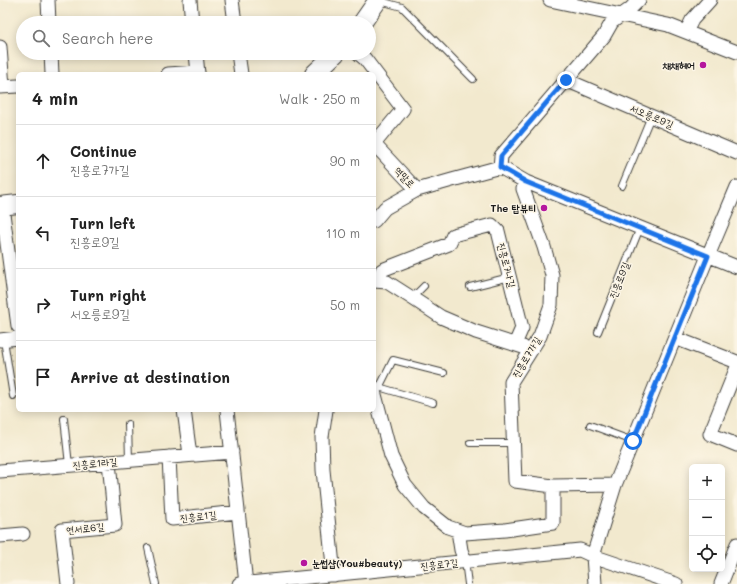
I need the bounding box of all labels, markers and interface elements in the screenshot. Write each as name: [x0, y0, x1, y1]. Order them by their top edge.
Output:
search box: [16, 16, 376, 60]
icon: search: [30, 27, 52, 49]
text: Search here: [62, 28, 153, 48]
place label: 채채헤어: [662, 58, 695, 72]
marker: 채채헤어: [698, 60, 708, 70]
route end: [557, 71, 575, 89]
text: 4 min: [32, 87, 78, 109]
text: Walk · 250 m: [279, 90, 360, 107]
street label: 서오릉로9길: [628, 101, 676, 131]
text: Continue: [70, 141, 137, 161]
icon: ahead: [32, 150, 54, 172]
text: 90 m: [330, 152, 360, 169]
text: 진흥로7가길: [70, 161, 130, 178]
street label: 역말로: [392, 163, 418, 191]
place label: The 탑뷰티: [491, 201, 536, 215]
marker: The 탑뷰티: [539, 203, 549, 213]
text: Turn left: [70, 213, 135, 233]
icon: left: [32, 222, 54, 244]
text: 110 m: [326, 224, 360, 241]
text: 진흥로9길: [70, 233, 120, 250]
street label: 진흥로7나길: [495, 241, 519, 289]
street label: 진흥로9길: [605, 260, 633, 300]
text: Turn right: [70, 285, 147, 305]
icon: right: [32, 294, 54, 316]
text: 50 m: [330, 296, 360, 313]
text: 서오릉로9길: [70, 305, 130, 322]
street label: 진흥로7가길: [508, 334, 544, 380]
icon: arrive: [32, 366, 54, 388]
text: Arrive at destination: [70, 367, 230, 387]
route start: [624, 432, 642, 450]
street label: 진흥로1라길: [72, 454, 118, 472]
map controls: [689, 464, 725, 572]
button: +: [689, 464, 725, 500]
button: −: [689, 500, 725, 536]
street label: 진흥로1길: [179, 507, 217, 525]
street label: 연서로6길: [65, 519, 105, 537]
button: locate: [689, 536, 725, 572]
street label: 진흥로7길: [419, 555, 459, 573]
place label: 눈썹샵(You#beauty): [312, 556, 403, 570]
marker: 눈썹샵(You#beauty): [299, 558, 309, 568]

